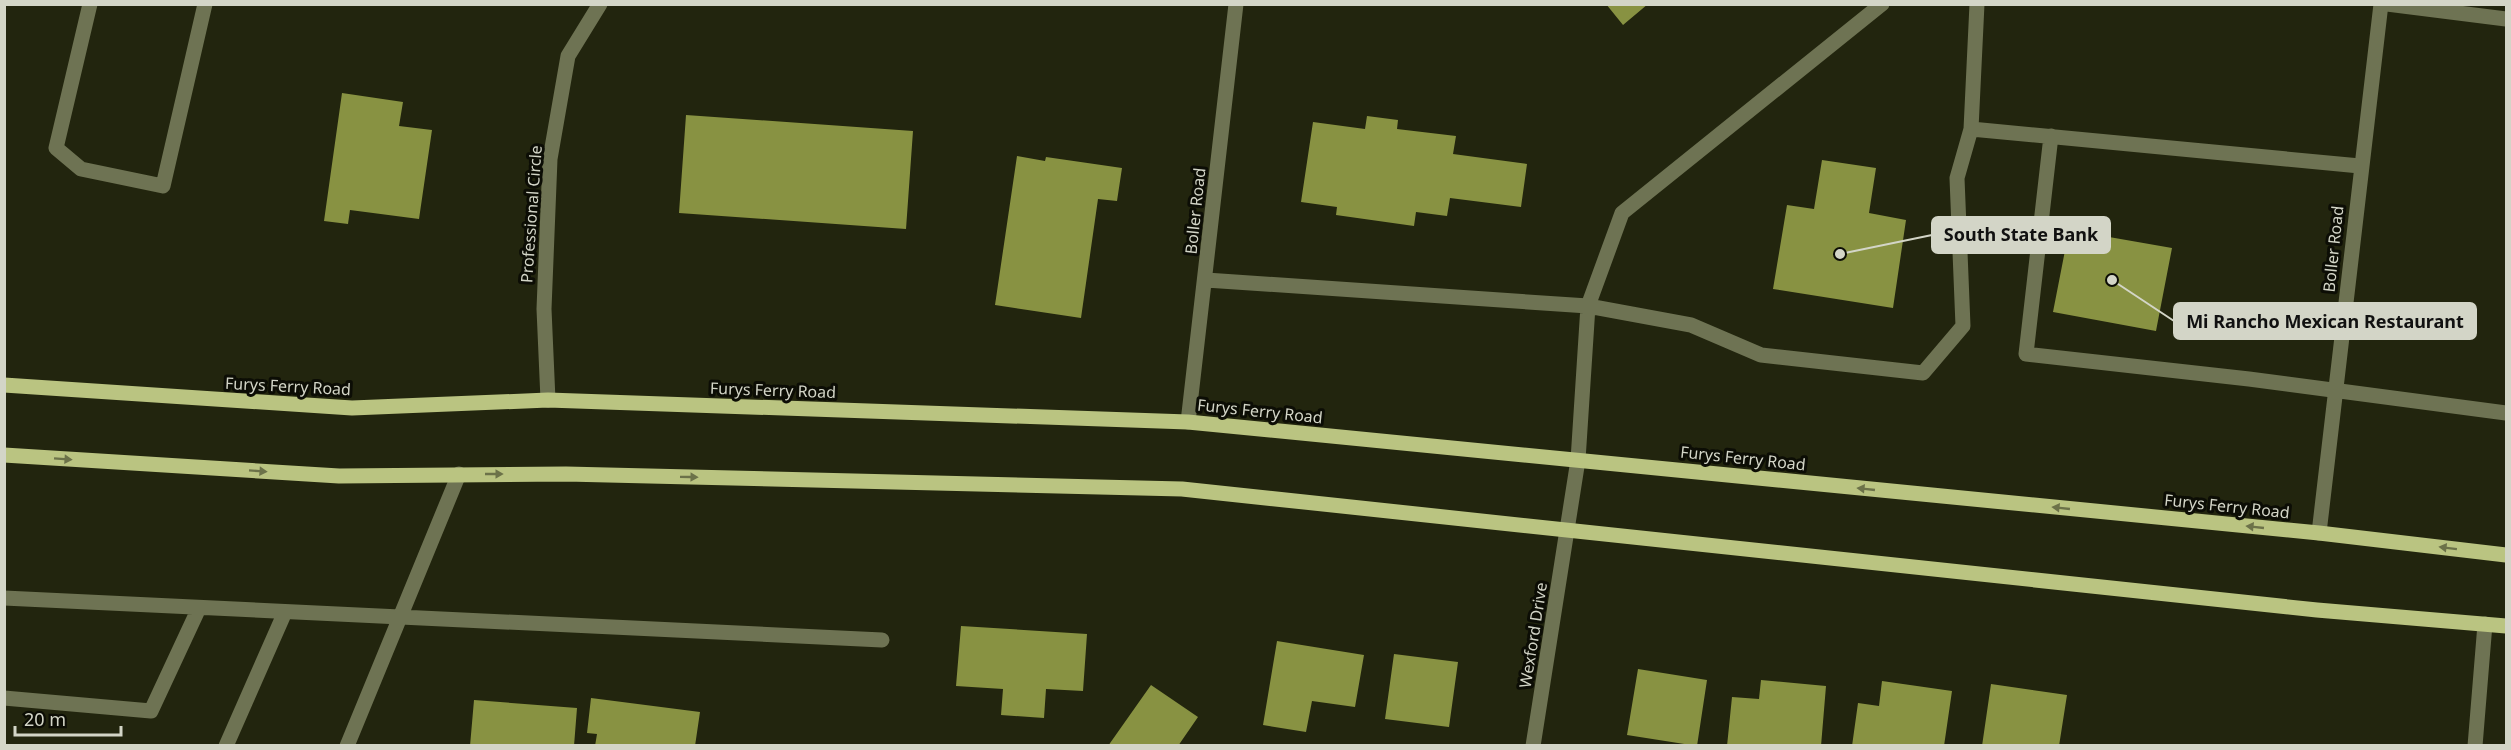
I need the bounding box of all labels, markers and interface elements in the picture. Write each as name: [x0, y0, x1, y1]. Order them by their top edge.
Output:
street label: Professional Circle: [515, 144, 547, 284]
street label: Boller Road: [1180, 167, 1210, 255]
street label: Boller Road: [2318, 205, 2348, 293]
callout: South State Bank: [1932, 217, 2110, 253]
text: South State Bank: [1944, 222, 2099, 246]
callout: Mi Rancho Mexican Restaurant: [2174, 303, 2476, 339]
text: Mi Rancho Mexican Restaurant: [2186, 309, 2464, 333]
street label: Furys Ferry Road: [224, 372, 352, 400]
street label: Furys Ferry Road: [710, 377, 836, 403]
street label: Furys Ferry Road: [1196, 393, 1324, 429]
street label: Furys Ferry Road: [1679, 440, 1807, 476]
one-way arrow: [53, 454, 72, 463]
one-way arrow: [248, 466, 267, 476]
one-way arrow: [485, 469, 504, 479]
one-way arrow: [680, 473, 699, 482]
one-way arrow: [1857, 484, 1876, 494]
street label: Furys Ferry Road: [2163, 488, 2291, 524]
one-way arrow: [2051, 503, 2070, 513]
one-way arrow: [2245, 522, 2264, 532]
one-way arrow: [2439, 544, 2458, 553]
street label: Wexford Drive: [1514, 581, 1552, 689]
scale bar: [15, 699, 122, 737]
text: 20 m: [24, 707, 66, 731]

